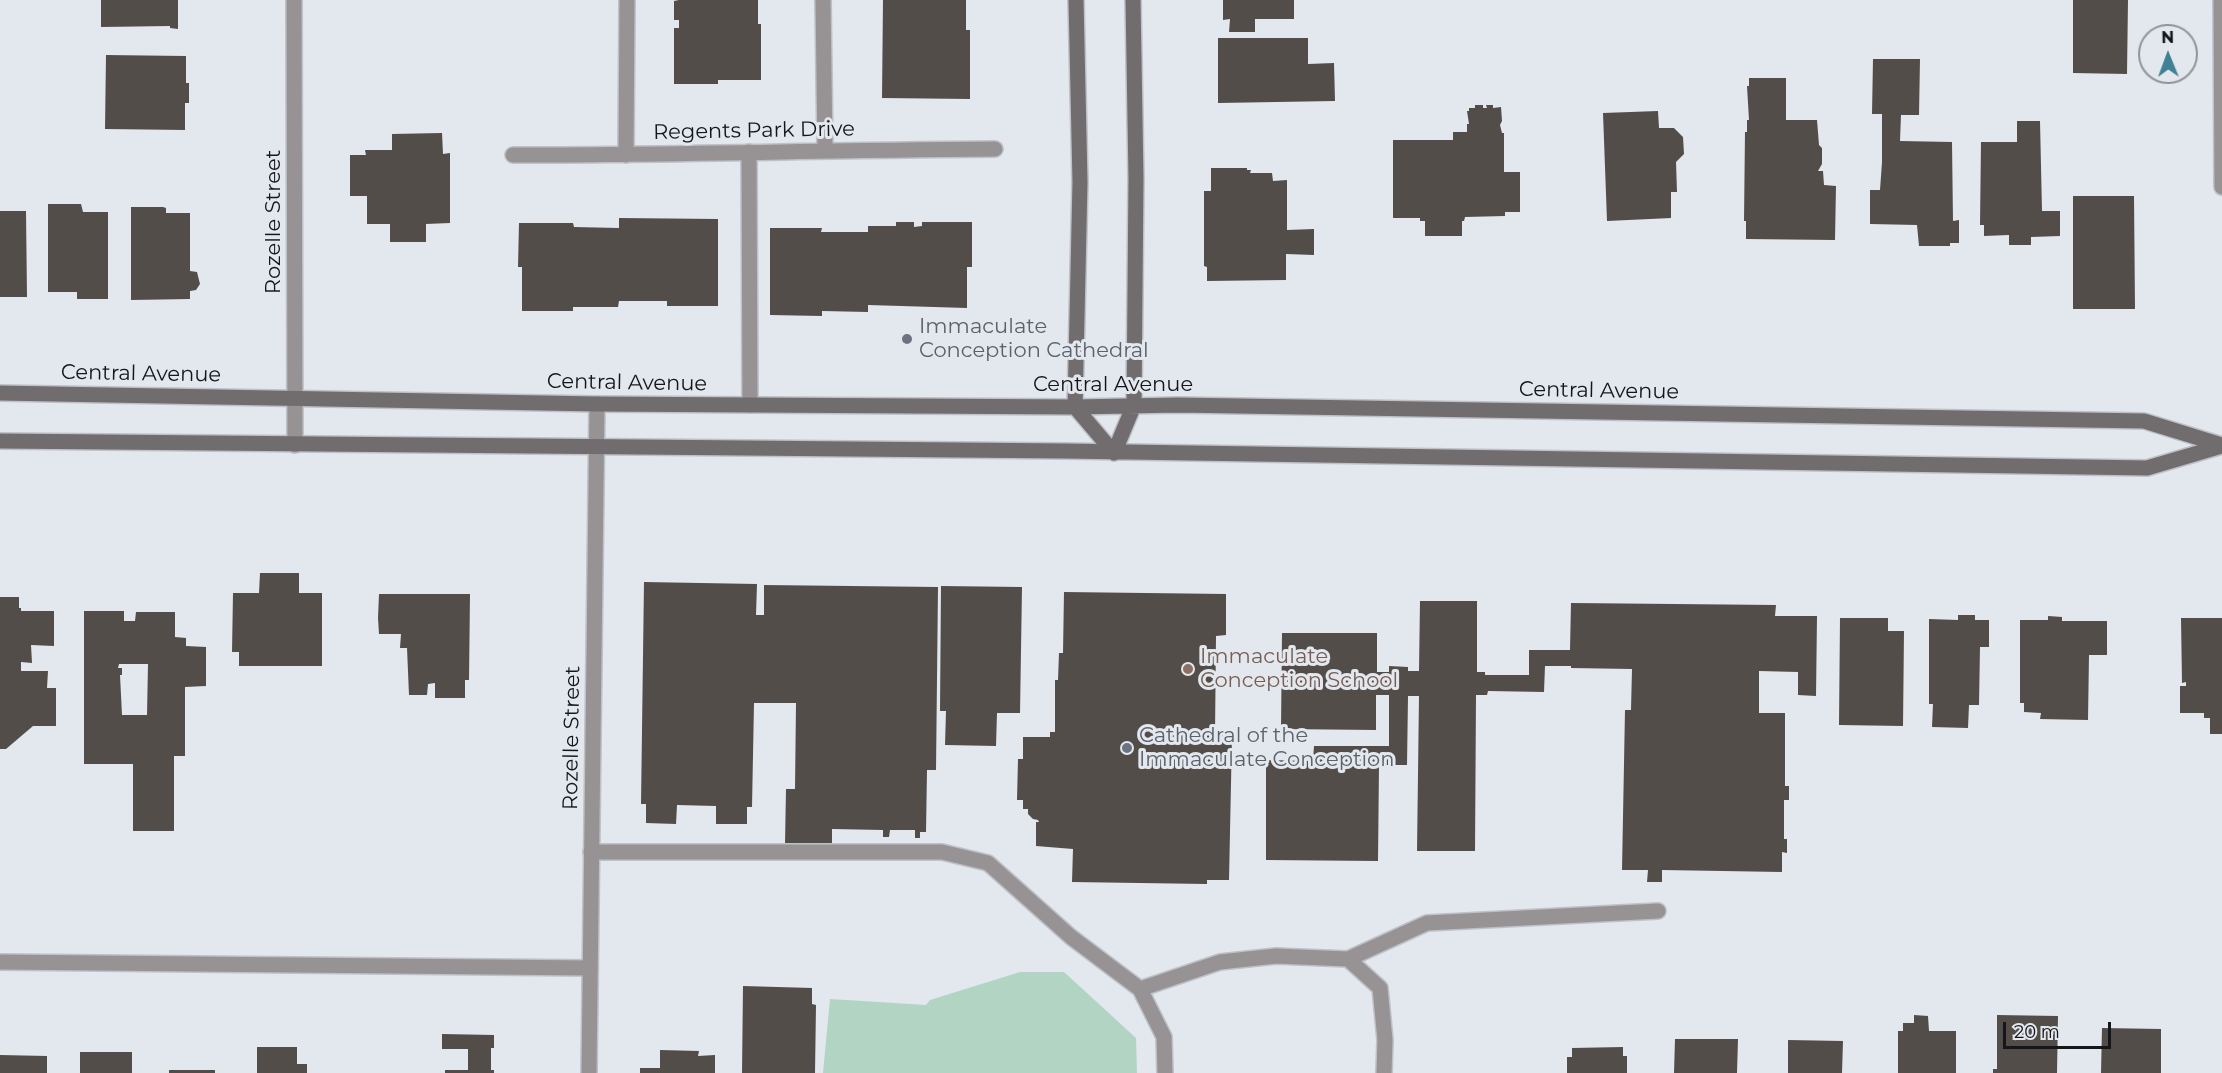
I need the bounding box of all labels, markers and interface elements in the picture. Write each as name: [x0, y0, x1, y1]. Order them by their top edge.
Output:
north arrow: [2138, 24, 2198, 84]
text: N: [2161, 28, 2174, 47]
street label: Regents Park Drive: [653, 117, 855, 145]
street label: Rozelle Street: [261, 150, 287, 294]
place label: Immaculate Conception Cathedral: [919, 314, 1149, 364]
marker: Immaculate Conception Cathedral: [900, 332, 914, 346]
street label: Central Avenue: [61, 360, 221, 388]
street label: Central Avenue: [547, 369, 707, 397]
street label: Central Avenue: [1033, 372, 1193, 398]
street label: Central Avenue: [1519, 377, 1679, 405]
place label: Immaculate Conception School: [1200, 644, 1398, 694]
marker: Immaculate Conception School: [1181, 662, 1195, 676]
street label: Rozelle Street: [558, 666, 586, 810]
place label: Cathedral of the Immaculate Conception: [1139, 723, 1394, 773]
marker: Cathedral of the Immaculate Conception: [1120, 741, 1134, 755]
scale bar: [2006, 1010, 2114, 1048]
text: 20 m: [2014, 1021, 2060, 1043]

